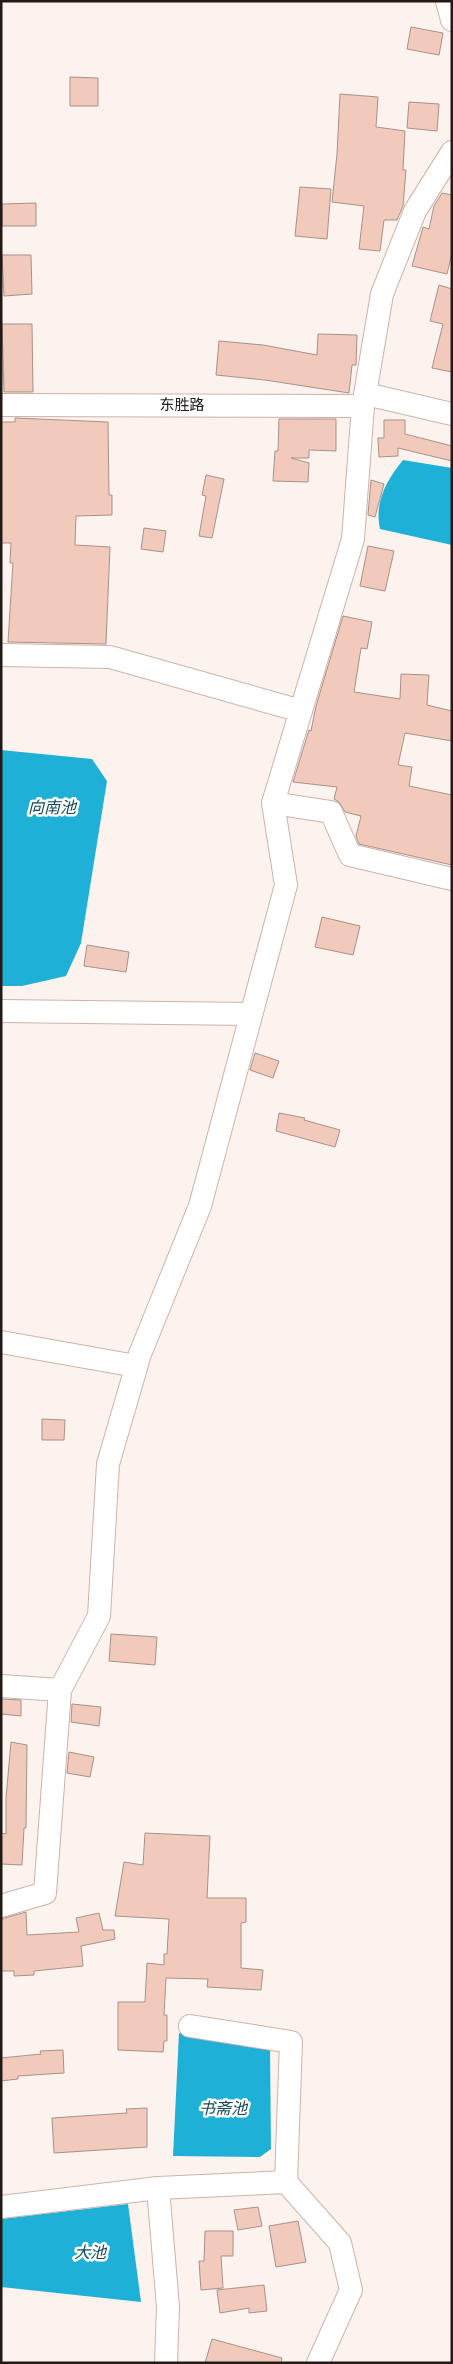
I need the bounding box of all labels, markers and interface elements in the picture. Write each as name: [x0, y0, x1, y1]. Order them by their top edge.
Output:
street label: 东胜路: [159, 394, 205, 415]
water label: 向南池: [28, 796, 78, 819]
water label: 书斋池: [199, 2097, 249, 2120]
water label: 大池: [74, 2241, 108, 2264]

